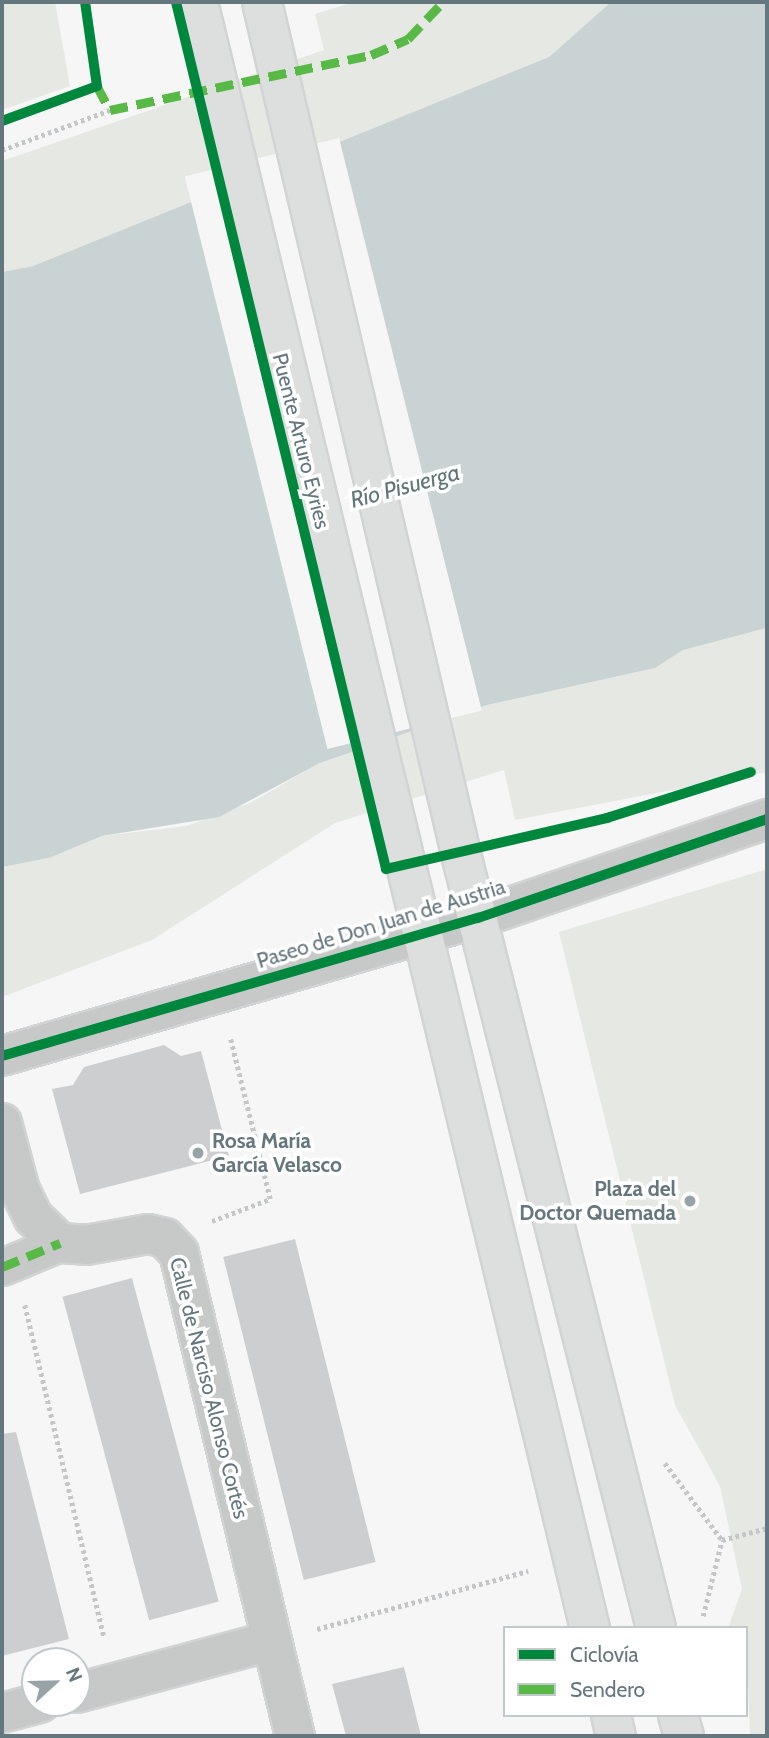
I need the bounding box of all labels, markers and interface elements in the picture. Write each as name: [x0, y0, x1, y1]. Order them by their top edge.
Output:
street label: Puente Arturo Eyries: [267, 350, 335, 532]
water label: Río Pisuerga: [347, 458, 463, 514]
street label: Paseo de Don Juan de Austria: [254, 874, 508, 974]
place label: Rosa María García Velasco: [212, 1128, 342, 1178]
marker: Rosa María García Velasco: [190, 1145, 206, 1161]
place label: Plaza del Doctor Quemada: [519, 1176, 676, 1226]
marker: Plaza del Doctor Quemada: [682, 1193, 698, 1209]
street label: Calle de Narciso Alonso Cortés: [164, 1255, 254, 1521]
legend: [503, 1626, 748, 1717]
text: Ciclovía: [570, 1642, 639, 1667]
north arrow: [21, 1647, 91, 1717]
text: N: [61, 1664, 87, 1685]
text: Sendero: [570, 1677, 645, 1702]

